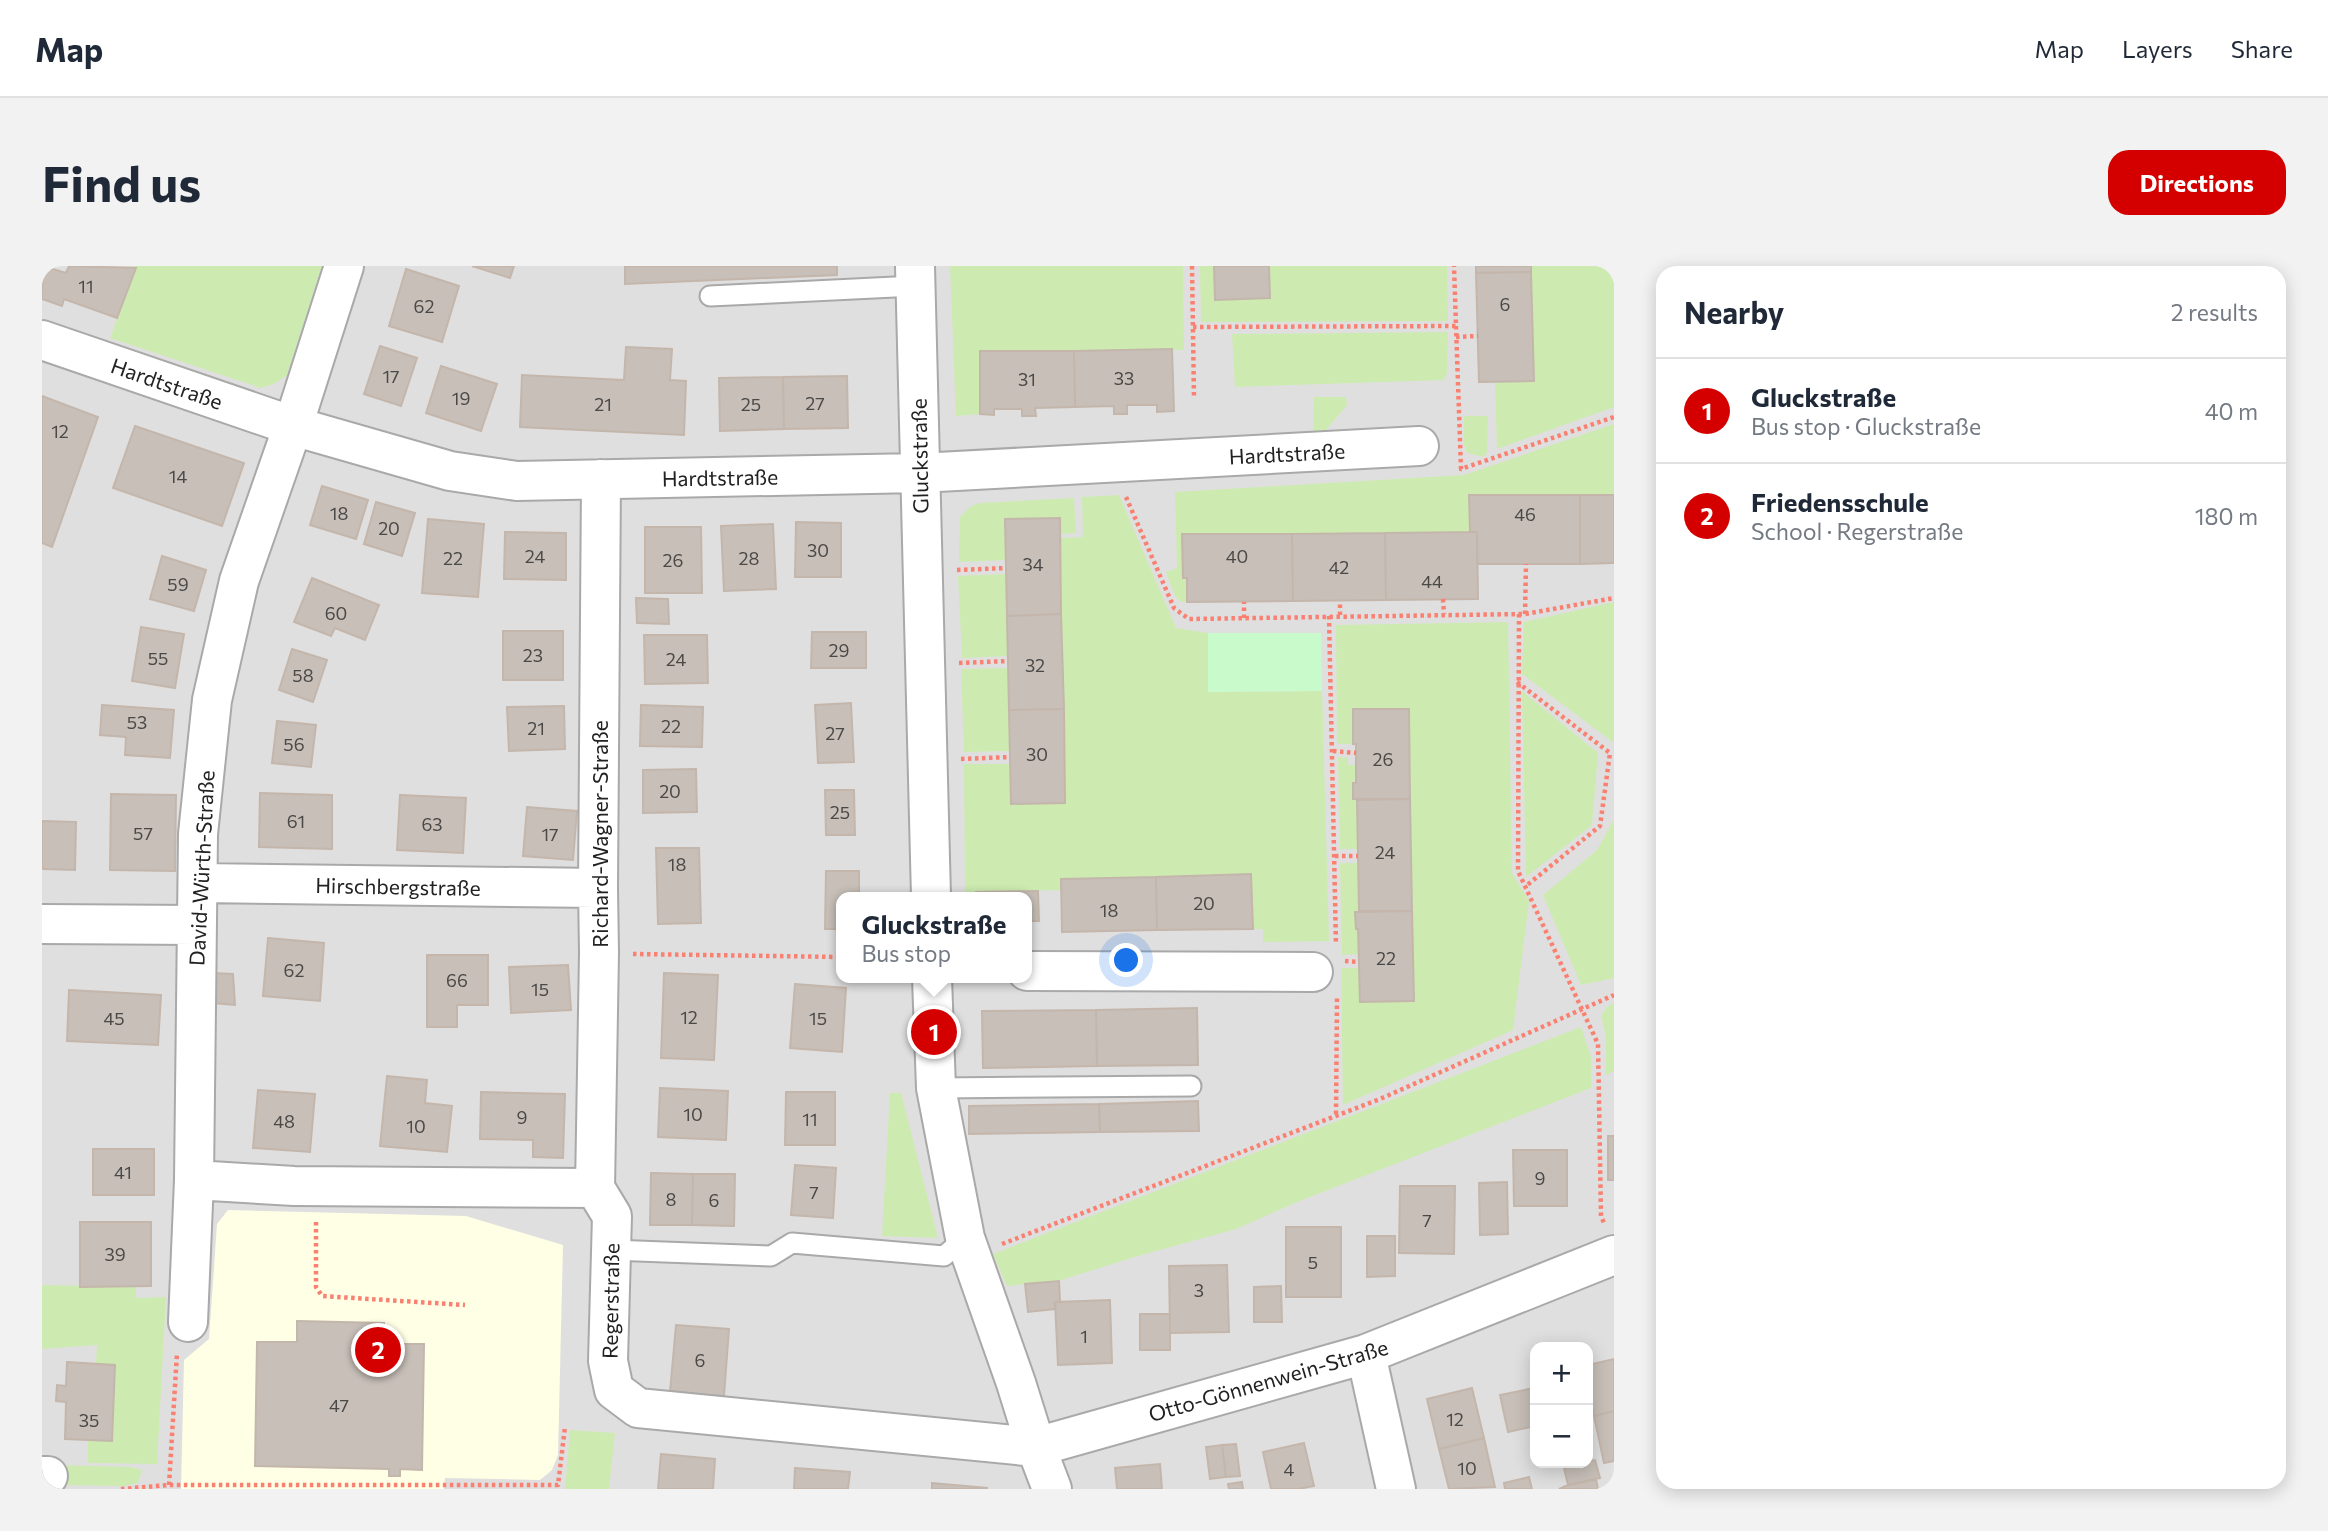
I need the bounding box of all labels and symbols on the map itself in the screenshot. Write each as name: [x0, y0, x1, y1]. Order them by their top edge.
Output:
house number: 11: [78, 275, 94, 297]
house number: 6: [1500, 293, 1510, 315]
house number: 62: [414, 295, 434, 317]
street label: Hardtstraße: [108, 352, 226, 414]
house number: 17: [382, 365, 400, 387]
house number: 33: [1114, 367, 1134, 389]
house number: 31: [1018, 368, 1036, 390]
house number: 19: [452, 387, 470, 409]
house number: 27: [805, 392, 825, 414]
house number: 21: [594, 393, 612, 415]
house number: 25: [741, 393, 761, 415]
street label: Gluckstraße: [905, 398, 933, 514]
house number: 12: [51, 420, 69, 442]
street label: Hardtstraße: [1228, 437, 1346, 469]
street label: Hardtstraße: [662, 463, 778, 491]
house number: 14: [169, 465, 187, 487]
house number: 18: [330, 502, 348, 524]
house number: 46: [1514, 503, 1536, 525]
house number: 20: [378, 517, 400, 539]
house number: 30: [807, 539, 829, 561]
house number: 24: [525, 545, 545, 567]
house number: 40: [1226, 545, 1248, 567]
house number: 22: [443, 547, 463, 569]
house number: 28: [739, 547, 760, 569]
house number: 26: [663, 549, 683, 571]
house number: 34: [1022, 553, 1044, 575]
house number: 42: [1329, 556, 1349, 578]
house number: 44: [1421, 570, 1443, 592]
house number: 59: [167, 573, 189, 595]
house number: 60: [325, 602, 347, 624]
house number: 29: [829, 639, 849, 661]
house number: 23: [523, 644, 543, 666]
house number: 55: [148, 647, 168, 669]
house number: 24: [666, 648, 686, 670]
house number: 32: [1025, 654, 1045, 676]
house number: 58: [292, 664, 314, 686]
house number: 53: [127, 711, 147, 733]
house number: 22: [661, 715, 681, 737]
house number: 21: [527, 717, 545, 739]
street label: Richard-Wagner-Straße: [587, 720, 612, 948]
house number: 27: [825, 722, 845, 744]
house number: 56: [283, 733, 305, 755]
house number: 30: [1026, 743, 1048, 765]
house number: 26: [1373, 748, 1393, 770]
street label: David-Würth-Straße: [183, 769, 219, 967]
house number: 20: [659, 780, 681, 802]
house number: 25: [830, 801, 850, 823]
house number: 61: [287, 810, 305, 832]
house number: 63: [421, 813, 443, 835]
house number: 57: [133, 822, 153, 844]
house number: 17: [541, 823, 559, 845]
house number: 24: [1375, 841, 1395, 863]
house number: 18: [668, 853, 686, 875]
street label: Hirschbergstraße: [315, 872, 481, 900]
house number: 20: [1193, 892, 1215, 914]
house number: 18: [1100, 899, 1118, 921]
your location: [1109, 943, 1143, 977]
house number: 22: [1376, 947, 1396, 969]
house number: 62: [284, 959, 304, 981]
house number: 66: [446, 969, 468, 991]
house number: 15: [531, 978, 549, 1000]
house number: 12: [680, 1006, 698, 1028]
pin: 1: [911, 1006, 957, 1058]
house number: 45: [103, 1007, 125, 1029]
house number: 15: [809, 1007, 827, 1029]
house number: 10: [683, 1103, 703, 1125]
house number: 9: [517, 1106, 527, 1128]
house number: 11: [802, 1108, 818, 1130]
house number: 48: [273, 1110, 295, 1132]
house number: 10: [406, 1115, 426, 1137]
house number: 41: [114, 1161, 132, 1183]
house number: 9: [1535, 1167, 1545, 1189]
house number: 7: [809, 1181, 819, 1203]
house number: 8: [666, 1188, 677, 1210]
house number: 6: [709, 1189, 719, 1211]
house number: 7: [1422, 1209, 1432, 1231]
house number: 39: [104, 1243, 126, 1265]
street label: Regerstraße: [596, 1243, 624, 1359]
house number: 5: [1308, 1251, 1318, 1273]
house number: 3: [1194, 1279, 1204, 1301]
pin: 2: [355, 1324, 401, 1376]
house number: 1: [1080, 1325, 1088, 1347]
street label: Otto-Gönnenwein-Straße: [1145, 1334, 1391, 1426]
house number: 6: [695, 1349, 705, 1371]
house number: 47: [329, 1394, 349, 1416]
house number: 12: [1446, 1408, 1464, 1430]
house number: 35: [79, 1409, 99, 1431]
house number: 10: [1457, 1457, 1477, 1479]
house number: 4: [1284, 1458, 1295, 1480]

